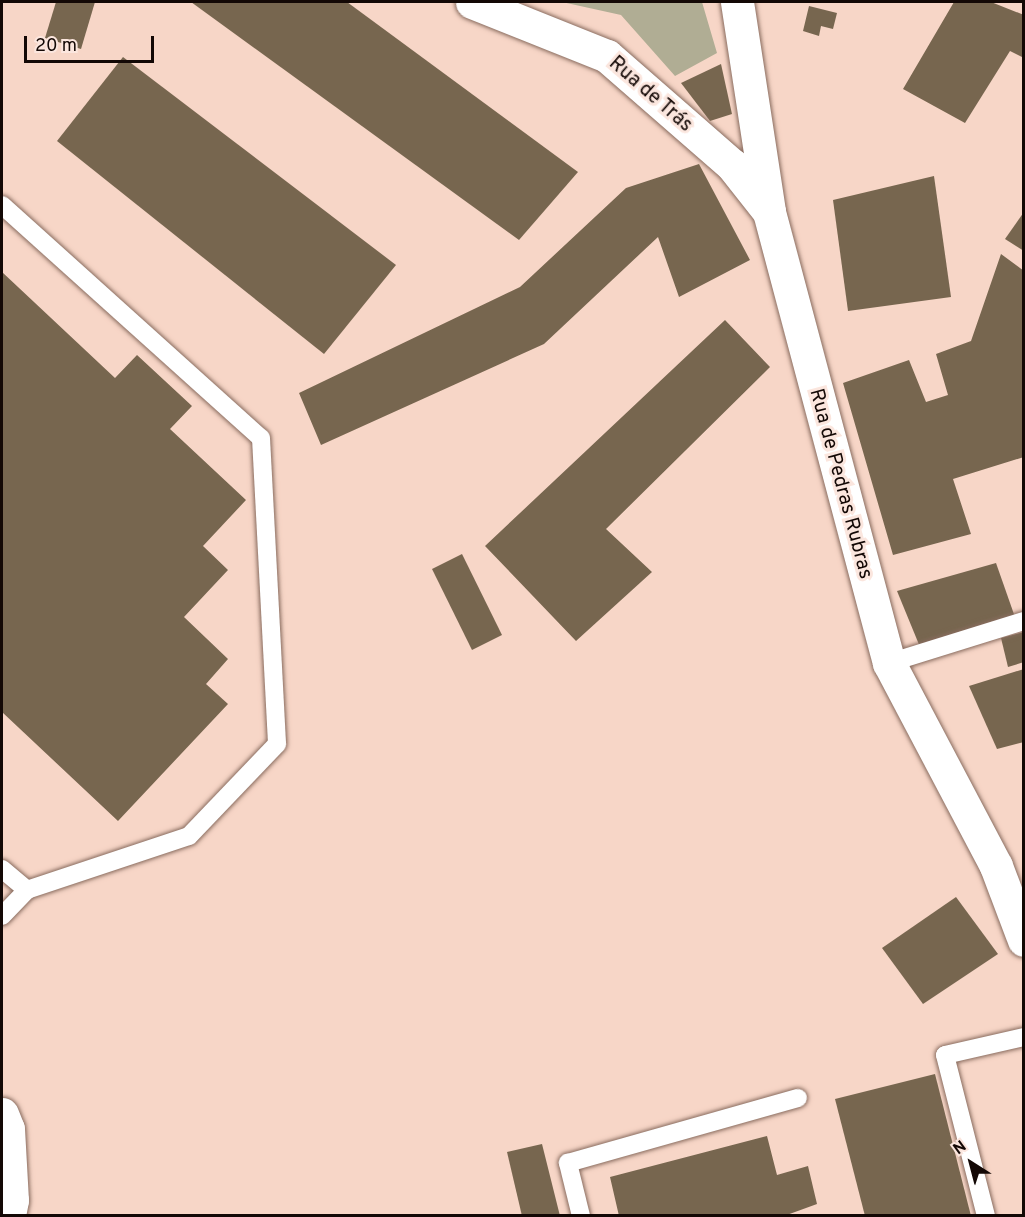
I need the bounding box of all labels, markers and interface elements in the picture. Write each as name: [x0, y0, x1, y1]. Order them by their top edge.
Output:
scale bar: [27, 24, 158, 62]
text: 20 m: [35, 35, 77, 58]
street label: Rua de Trás: [603, 52, 697, 138]
street label: Rua de Pedras Rubras: [803, 386, 877, 582]
north arrow: [941, 1133, 1001, 1193]
text: N: [950, 1137, 971, 1160]

